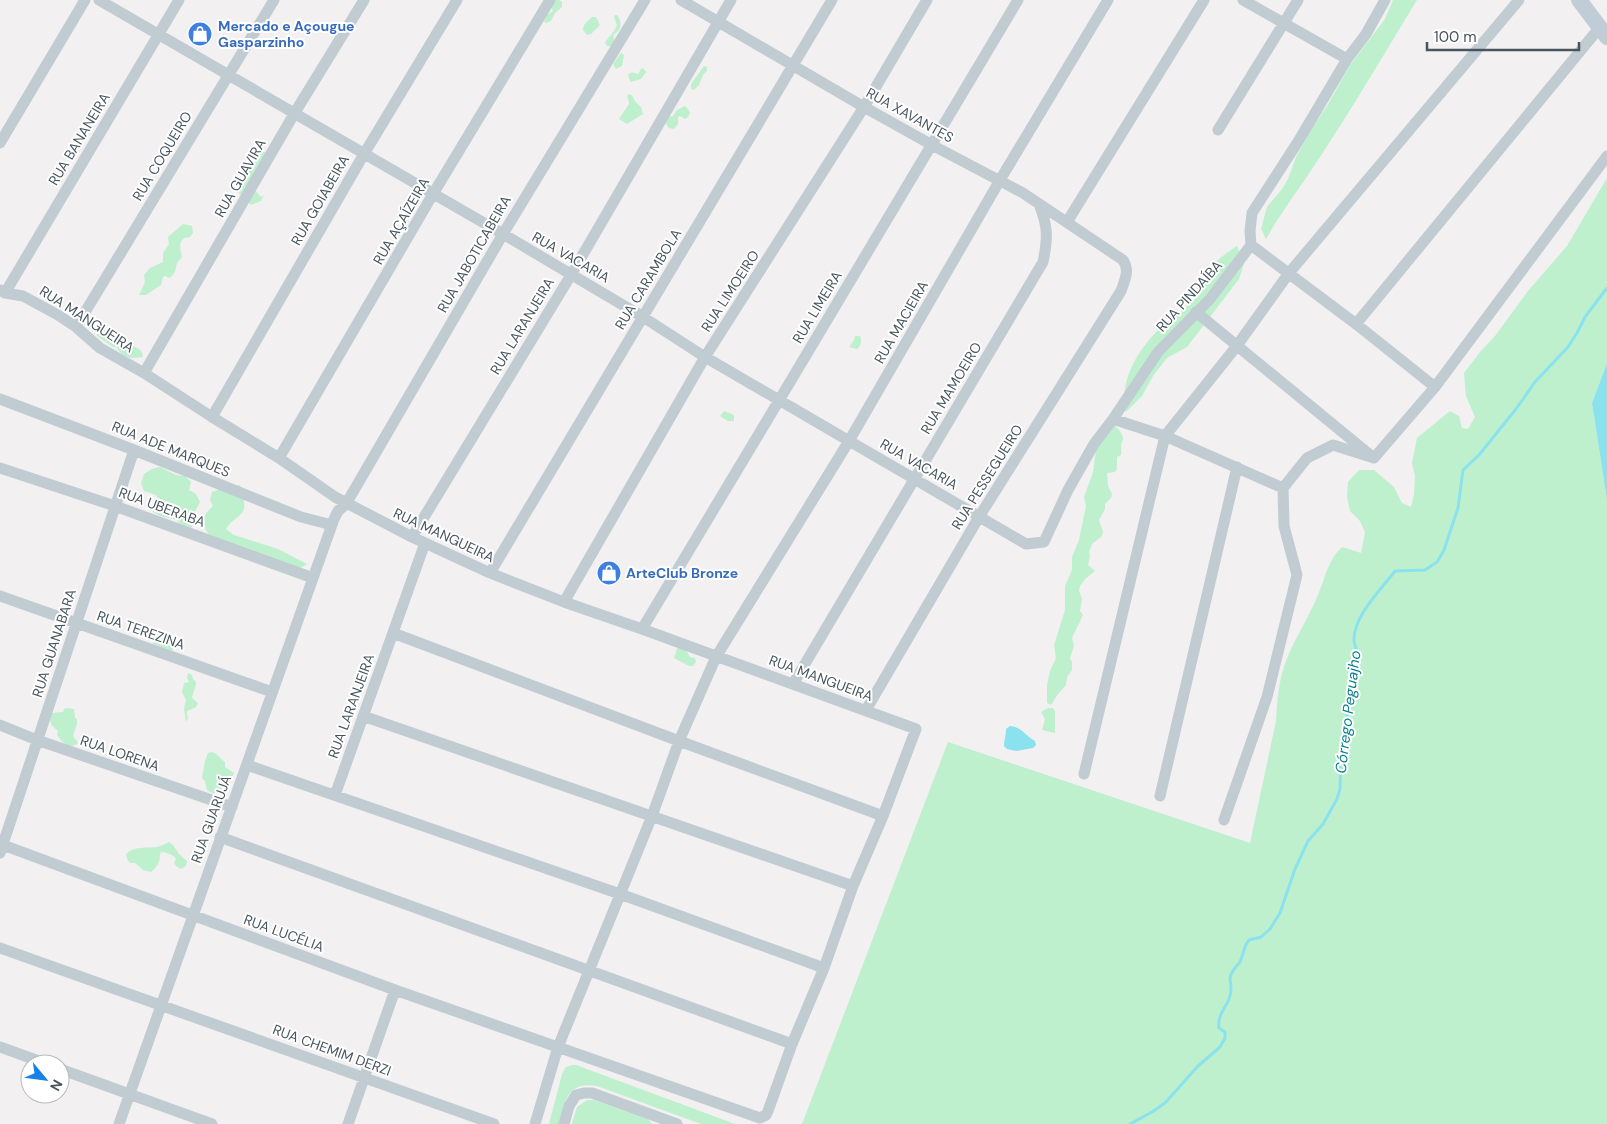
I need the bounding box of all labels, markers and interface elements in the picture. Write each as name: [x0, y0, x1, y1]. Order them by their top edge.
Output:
place label: Mercado e Açougue Gasparzinho: [218, 17, 355, 51]
scale bar: [1427, 20, 1580, 52]
shop icon: Mercado e Açougue Gasparzinho: [187, 21, 213, 47]
text: 100 m: [1434, 27, 1477, 47]
street label: RUA XAVANTES: [863, 84, 957, 146]
street label: RUA BANANEIRA: [44, 89, 114, 189]
street label: RUA COQUEIRO: [128, 108, 196, 204]
street label: RUA GUAVIRA: [210, 136, 270, 220]
street label: RUA GOIABEIRA: [287, 152, 353, 248]
street label: RUA AÇAÍZEIRA: [369, 174, 433, 268]
street label: RUA JABOTICABEIRA: [433, 192, 515, 316]
street label: RUA CARAMBOLA: [611, 225, 685, 333]
street label: RUA VACARIA: [529, 227, 613, 287]
street label: RUA LIMOEIRO: [697, 247, 763, 335]
street label: RUA PINDAÍBA: [1152, 256, 1226, 336]
street label: RUA LIMEIRA: [788, 268, 846, 346]
street label: RUA LARANJEIRA: [486, 274, 558, 378]
street label: RUA MACIEIRA: [870, 277, 932, 367]
street label: RUA MANGUEIRA: [36, 282, 138, 356]
street label: RUA MAMOEIRO: [916, 339, 986, 437]
street label: RUA ADE MARQUES: [109, 417, 233, 481]
street label: RUA PESSEGUEIRO: [947, 421, 1027, 533]
street label: RUA VACARIA: [877, 434, 961, 494]
street label: RUA UBERABA: [116, 483, 208, 531]
street label: RUA MANGUEIRA: [391, 504, 497, 566]
shop icon: ArteClub Bronze: [596, 560, 622, 586]
place label: ArteClub Bronze: [626, 564, 738, 582]
street label: RUA GUANABARA: [28, 587, 80, 699]
street label: RUA TEREZINA: [95, 607, 187, 653]
water label: Córrego Peguajho: [1331, 649, 1365, 775]
street label: RUA LARANJEIRA: [324, 651, 378, 761]
street label: RUA MANGUEIRA: [767, 651, 875, 705]
street label: RUA LORENA: [78, 731, 162, 775]
street label: RUA GUARUJÁ: [187, 773, 235, 865]
street label: RUA LUCÉLIA: [241, 910, 327, 956]
street label: RUA CHEMIM DERZI: [270, 1020, 394, 1080]
north arrow: [20, 1054, 70, 1104]
text: N: [46, 1076, 67, 1094]

